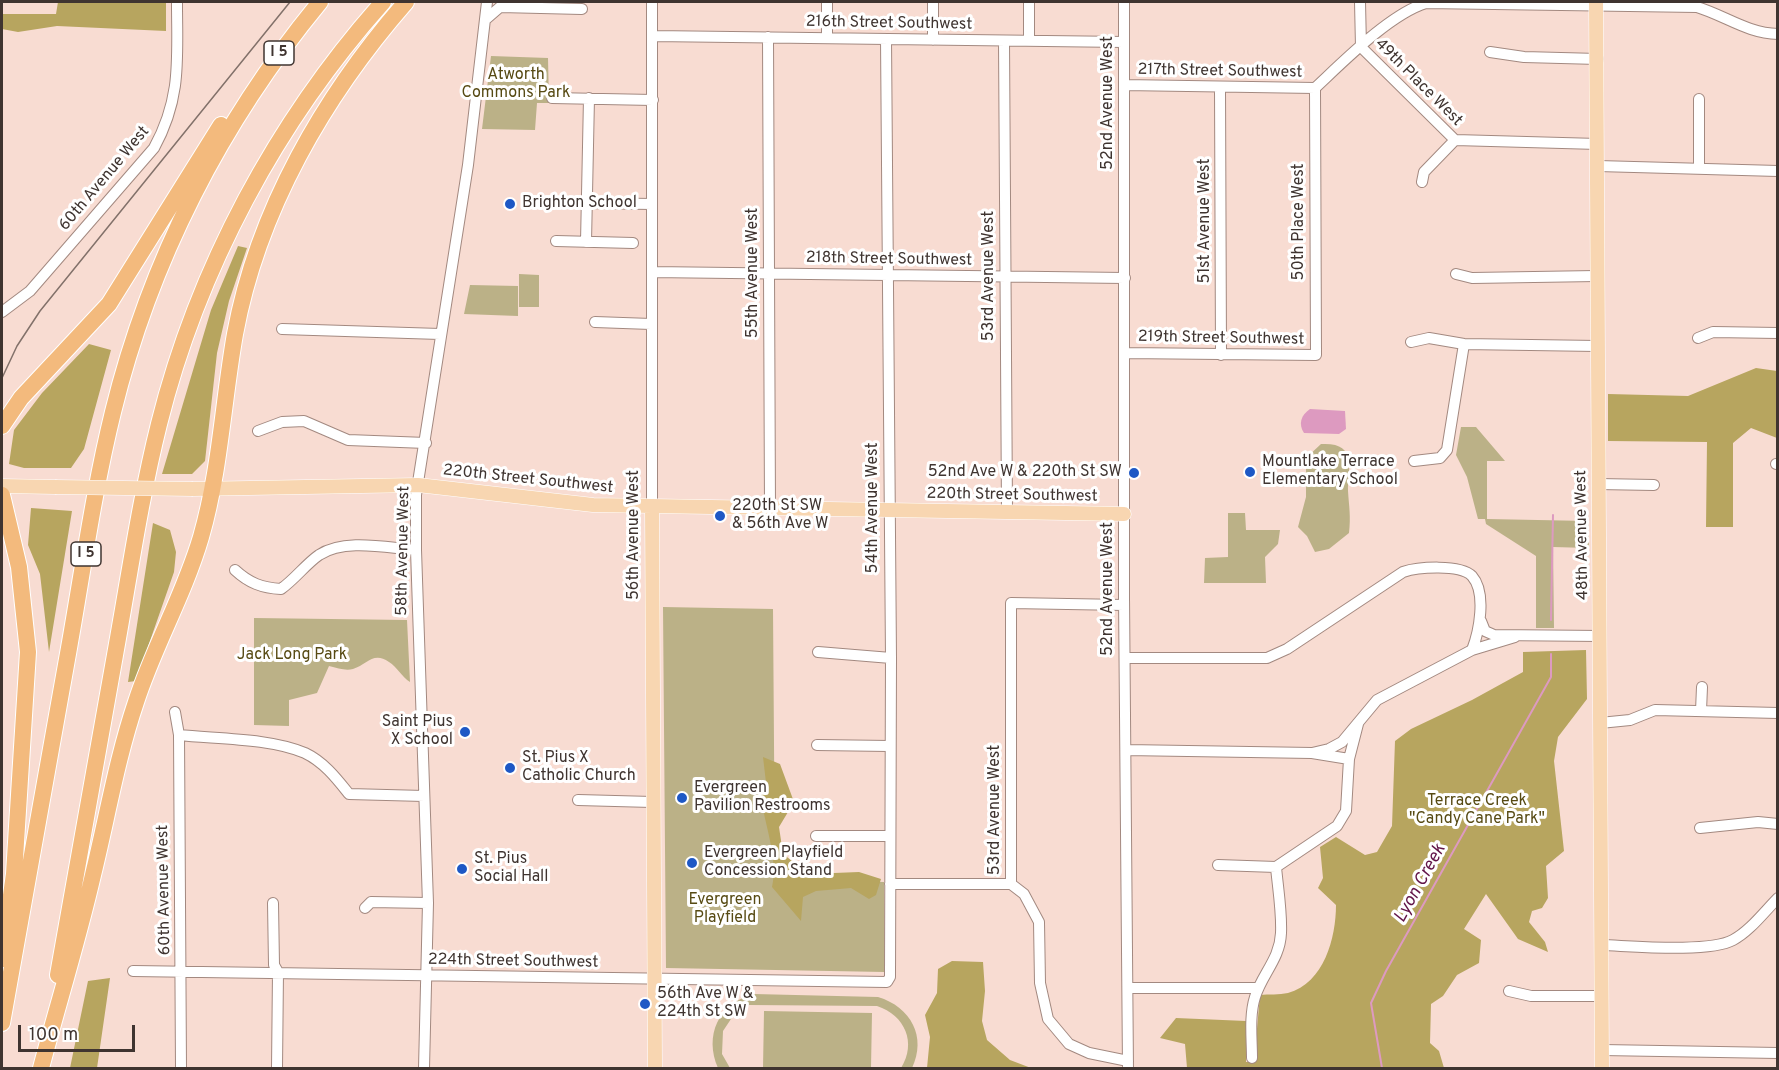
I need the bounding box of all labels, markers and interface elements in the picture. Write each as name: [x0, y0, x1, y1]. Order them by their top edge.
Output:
street label: 216th Street Southwest: [806, 13, 972, 35]
street label: 49th Place West: [1370, 35, 1466, 131]
street label: 52nd Avenue West: [1099, 36, 1119, 170]
road number: I 5: [264, 41, 294, 65]
street label: 217th Street Southwest: [1137, 61, 1303, 83]
park label: Atworth Commons Park: [462, 66, 570, 104]
street label: 60th Avenue West: [56, 123, 154, 235]
street label: 51st Avenue West: [1196, 159, 1216, 283]
street label: 50th Place West: [1290, 163, 1310, 281]
place label: Brighton School: [522, 194, 637, 214]
marker: Brighton School: [503, 197, 517, 211]
street label: 55th Avenue West: [744, 208, 764, 338]
street label: 53rd Avenue West: [980, 211, 1000, 341]
street label: 218th Street Southwest: [806, 249, 972, 271]
street label: 219th Street Southwest: [1138, 328, 1304, 350]
street label: 54th Avenue West: [864, 443, 884, 573]
place label: Mountlake Terrace Elementary School: [1262, 453, 1398, 491]
street label: 220th Street Southwest: [442, 462, 614, 498]
place label: 52nd Ave W & 220th St SW: [928, 463, 1122, 483]
marker: Mountlake Terrace Elementary School: [1243, 465, 1257, 479]
marker: 52nd Ave W & 220th St SW: [1127, 466, 1141, 480]
street label: 56th Avenue West: [625, 470, 645, 600]
street label: 48th Avenue West: [1572, 470, 1594, 600]
street label: 220th Street Southwest: [926, 485, 1098, 507]
street label: 58th Avenue West: [393, 486, 415, 616]
place label: 220th St SW & 56th Ave W: [732, 497, 829, 535]
marker: 220th St SW & 56th Ave W: [713, 509, 727, 523]
street label: 52nd Avenue West: [1099, 522, 1119, 656]
road number: I 5: [71, 542, 101, 566]
park label: Jack Long Park: [237, 646, 347, 666]
place label: Saint Pius X School: [382, 713, 453, 751]
marker: Saint Pius X School: [458, 725, 472, 739]
street label: 53rd Avenue West: [986, 745, 1006, 875]
place label: St. Pius X Catholic Church: [522, 749, 636, 787]
marker: St. Pius X Catholic Church: [503, 761, 517, 775]
place label: Evergreen Pavilion Restrooms: [694, 779, 831, 817]
marker: Evergreen Pavilion Restrooms: [675, 791, 689, 805]
park label: Terrace Creek "Candy Cane Park": [1409, 792, 1545, 830]
street label: 60th Avenue West: [154, 825, 176, 955]
water label: Lyon Creek: [1391, 841, 1451, 927]
place label: Evergreen Playfield Concession Stand: [704, 844, 843, 882]
place label: St. Pius Social Hall: [474, 850, 548, 888]
marker: Evergreen Playfield Concession Stand: [685, 856, 699, 870]
marker: St. Pius Social Hall: [455, 862, 469, 876]
park label: Evergreen Playfield: [688, 891, 762, 929]
street label: 224th Street Southwest: [428, 951, 598, 973]
place label: 56th Ave W & 224th St SW: [657, 985, 754, 1023]
marker: 56th Ave W & 224th St SW: [638, 997, 652, 1011]
scale bar: [21, 1013, 138, 1051]
text: 100 m: [29, 1024, 78, 1047]

